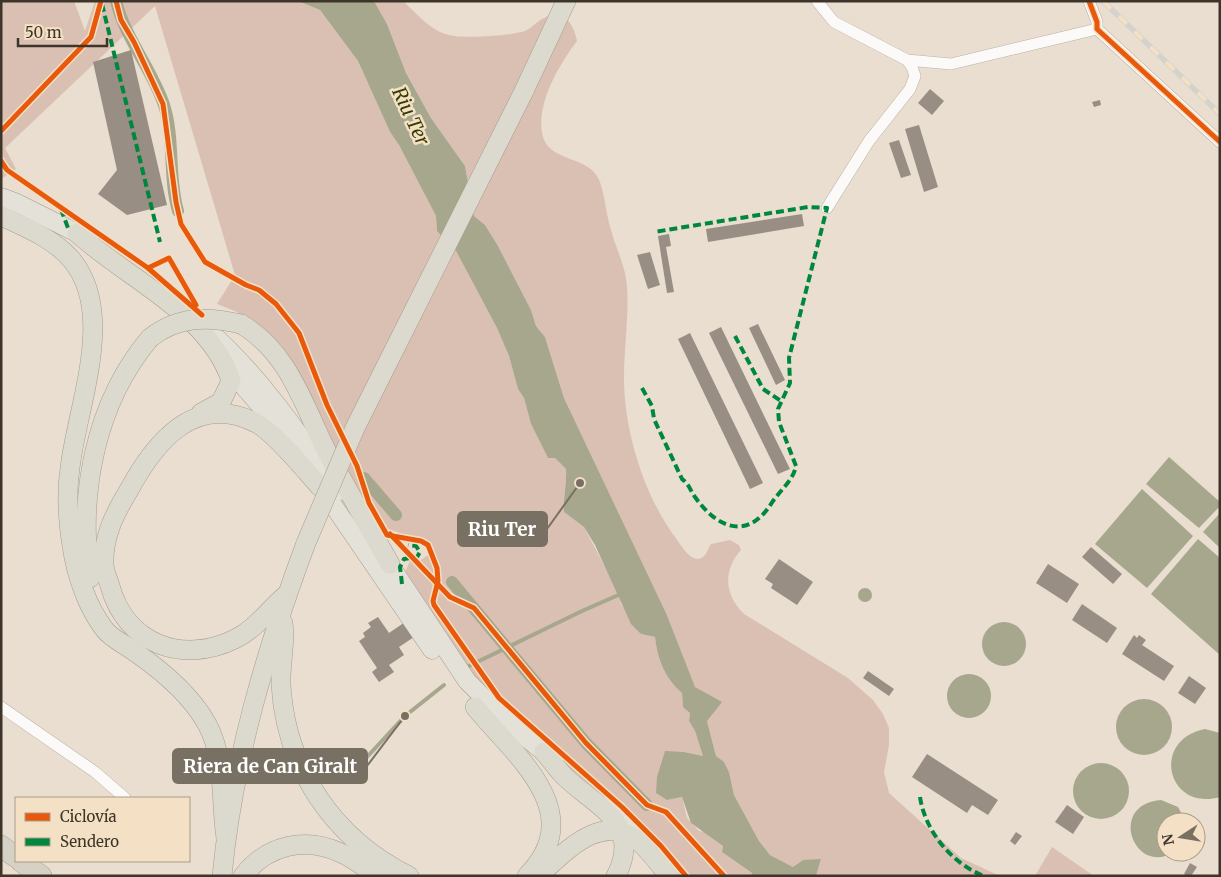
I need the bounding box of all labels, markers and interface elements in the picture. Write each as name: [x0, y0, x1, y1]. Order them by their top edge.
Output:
scale bar: [18, 15, 106, 47]
text: 50 m: [25, 23, 62, 42]
water label: Riu Ter: [387, 83, 435, 149]
callout: Riu Ter: [458, 512, 547, 546]
text: Riu Ter: [468, 517, 537, 541]
callout: Riera de Can Giralt: [173, 749, 367, 783]
text: Riera de Can Giralt: [183, 754, 357, 778]
legend: [15, 797, 190, 862]
text: Ciclovía: [60, 807, 117, 826]
north arrow: [1156, 812, 1206, 862]
text: Sendero: [60, 832, 119, 851]
text: N: [1158, 832, 1178, 847]

